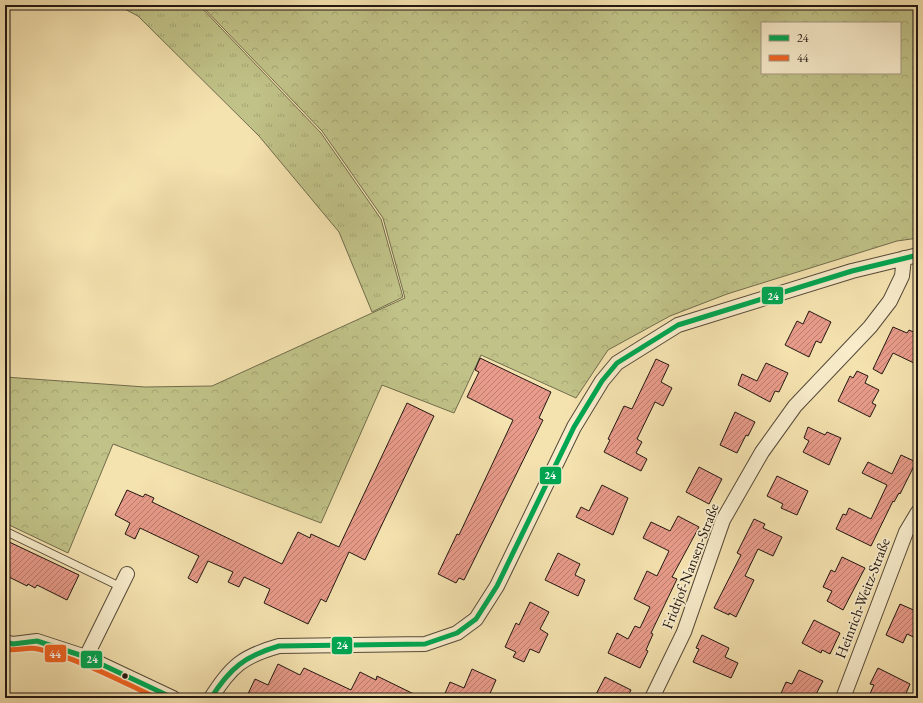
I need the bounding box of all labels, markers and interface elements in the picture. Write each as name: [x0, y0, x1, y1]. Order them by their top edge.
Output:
legend: [761, 22, 901, 74]
text: 24: [797, 30, 809, 46]
text: 44: [797, 50, 809, 66]
line badge: 24: [761, 286, 784, 305]
text: 24: [767, 289, 779, 303]
line badge: 24: [539, 466, 562, 485]
text: 24: [544, 468, 556, 482]
street label: Fridtjof-Nansen-Straße: [657, 500, 723, 631]
street label: Heinrich-Weitz-Straße: [830, 535, 894, 661]
line badge: 24: [331, 636, 353, 655]
text: 24: [336, 638, 348, 652]
line badge: 44: [44, 644, 67, 663]
text: 44: [49, 647, 61, 661]
line badge: 24: [80, 650, 103, 669]
text: 24: [86, 652, 98, 666]
unlabelled marker: [120, 671, 130, 681]

